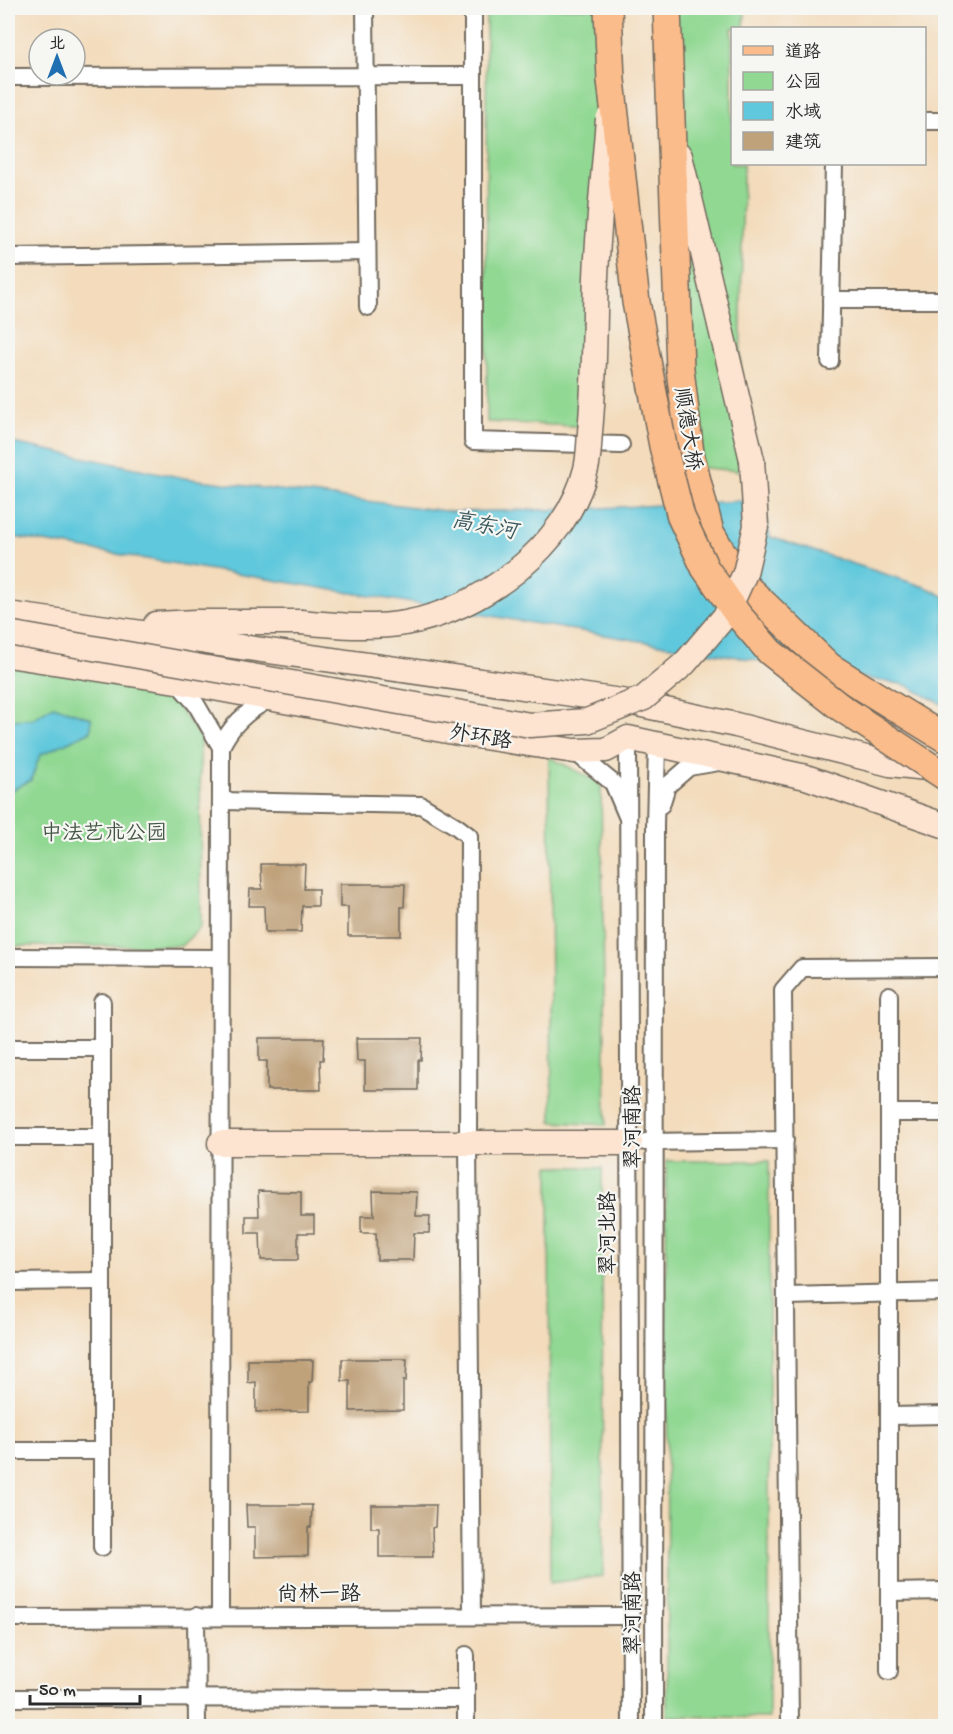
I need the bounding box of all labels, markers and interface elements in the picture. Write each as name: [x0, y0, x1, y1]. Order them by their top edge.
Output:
north arrow: [27, 27, 87, 87]
legend: [731, 27, 926, 165]
text: 北: [49, 35, 65, 55]
text: 道路: [785, 42, 821, 64]
text: 公园: [785, 72, 821, 94]
text: 水域: [785, 102, 821, 124]
text: 建筑: [785, 132, 821, 154]
street label: 顺德大桥: [667, 386, 705, 473]
water label: 高东河: [449, 508, 522, 548]
street label: 外环路: [447, 720, 514, 757]
park label: 中法艺术公园: [41, 821, 167, 848]
street label: 翠河南路: [621, 1085, 648, 1169]
street label: 翠河北路: [596, 1191, 623, 1275]
street label: 翠河南路: [621, 1571, 648, 1655]
street label: 尚林一路: [277, 1582, 361, 1609]
scale bar: [30, 1668, 140, 1706]
text: 50 m: [39, 1681, 76, 1702]

